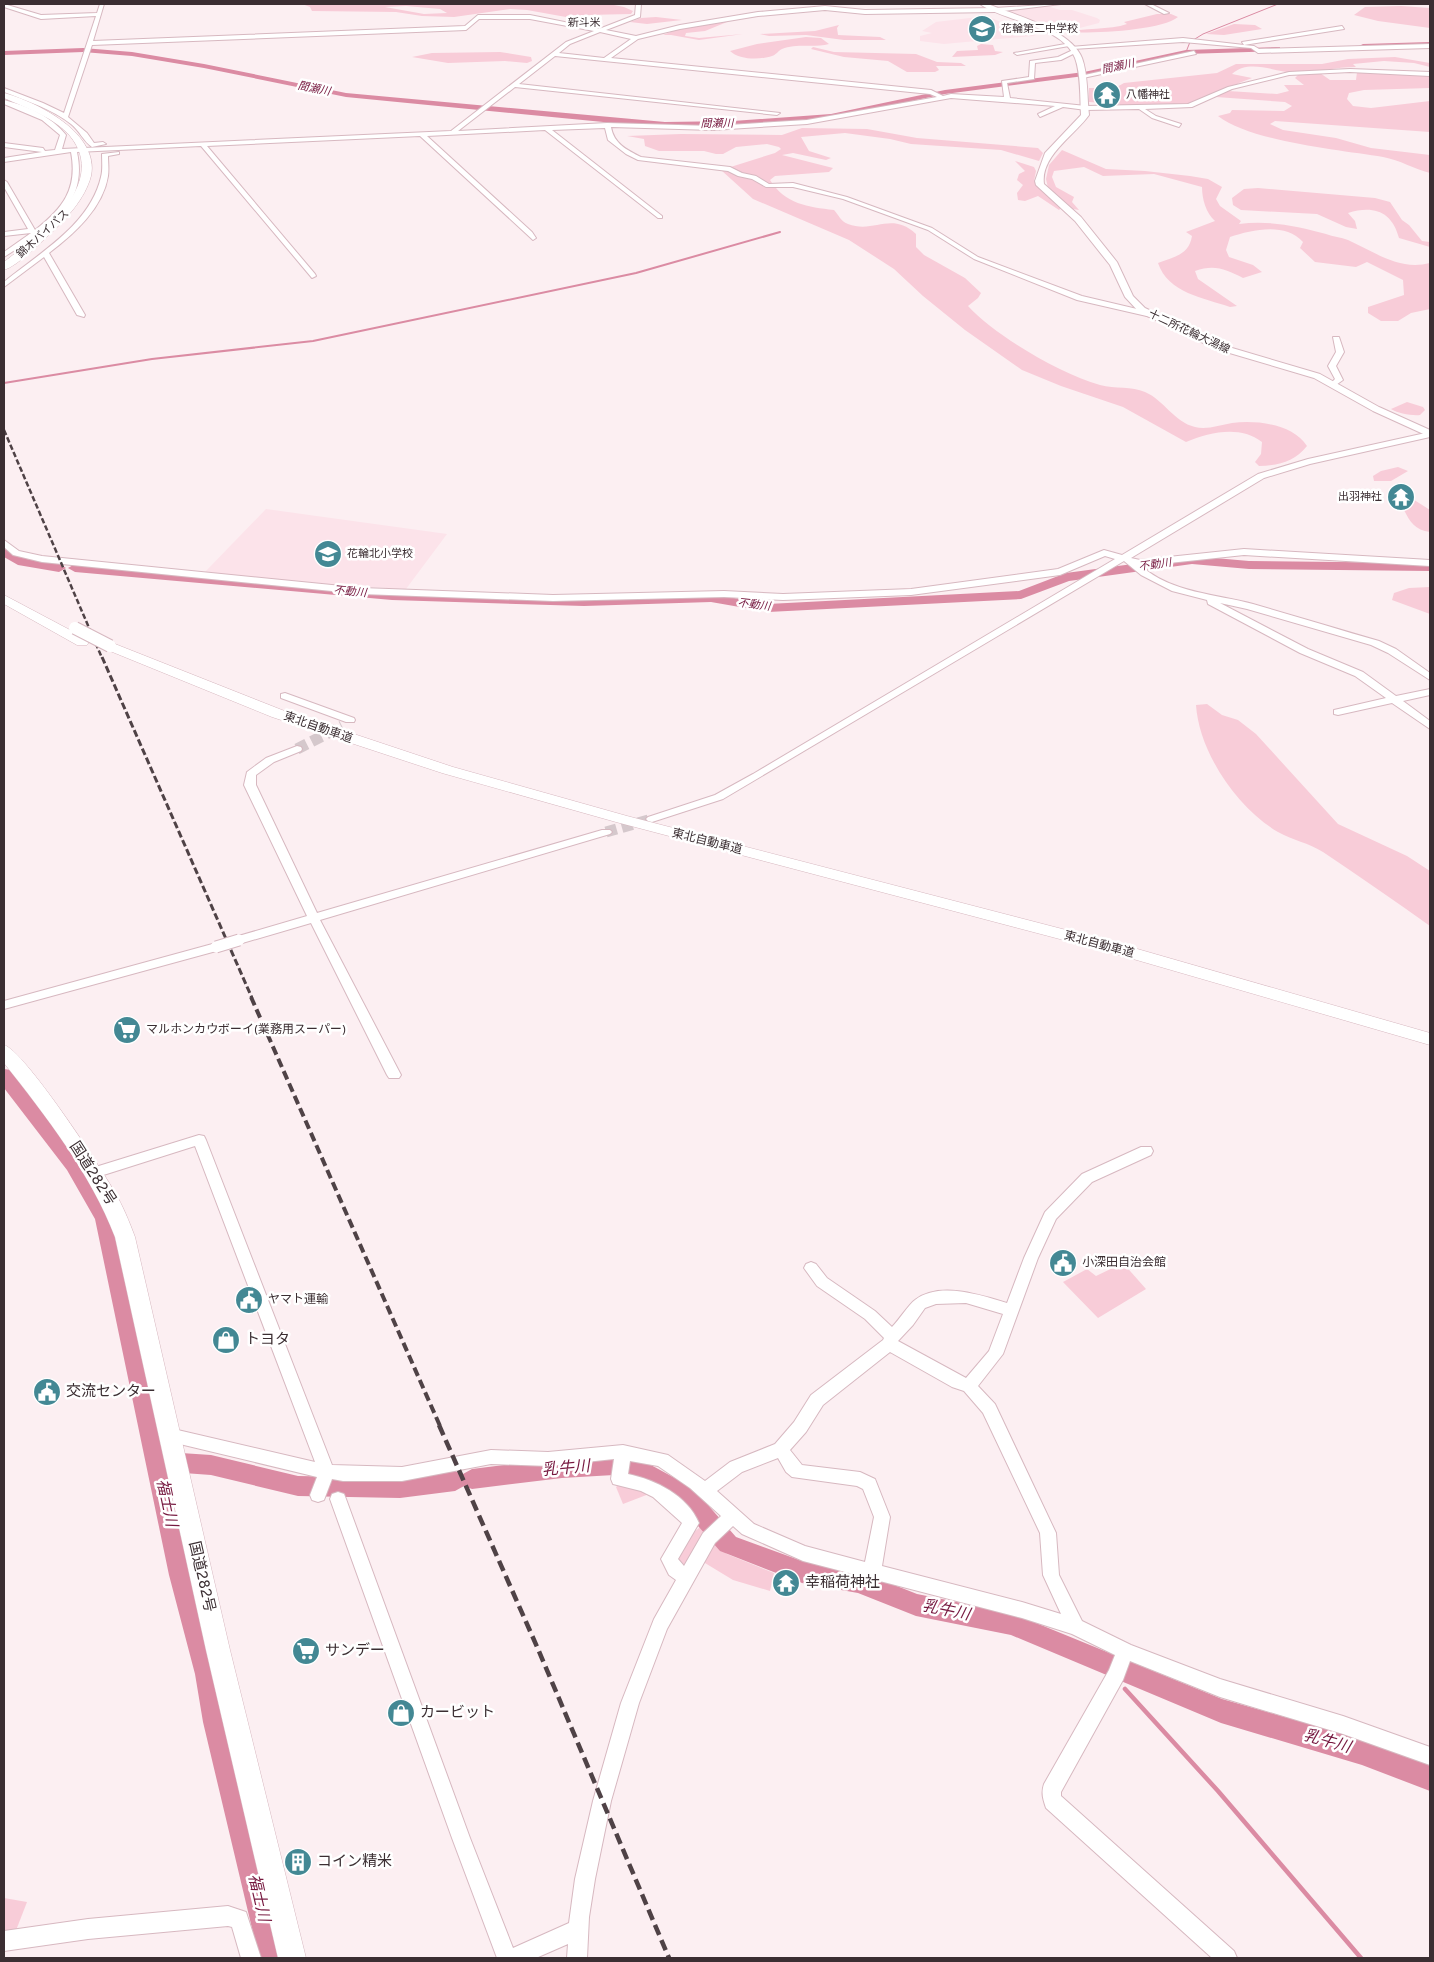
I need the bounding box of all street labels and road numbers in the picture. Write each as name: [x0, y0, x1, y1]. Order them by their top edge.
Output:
street label: 錦木バイパス: [14, 207, 72, 261]
street label: 十二所花輪大湯線: [1146, 307, 1232, 357]
street label: 東北自動車道: [281, 709, 355, 747]
street label: 東北自動車道: [670, 826, 744, 858]
street label: 東北自動車道: [1062, 928, 1136, 962]
street label: 国道282号: [64, 1139, 120, 1209]
street label: 国道282号: [184, 1540, 218, 1614]

